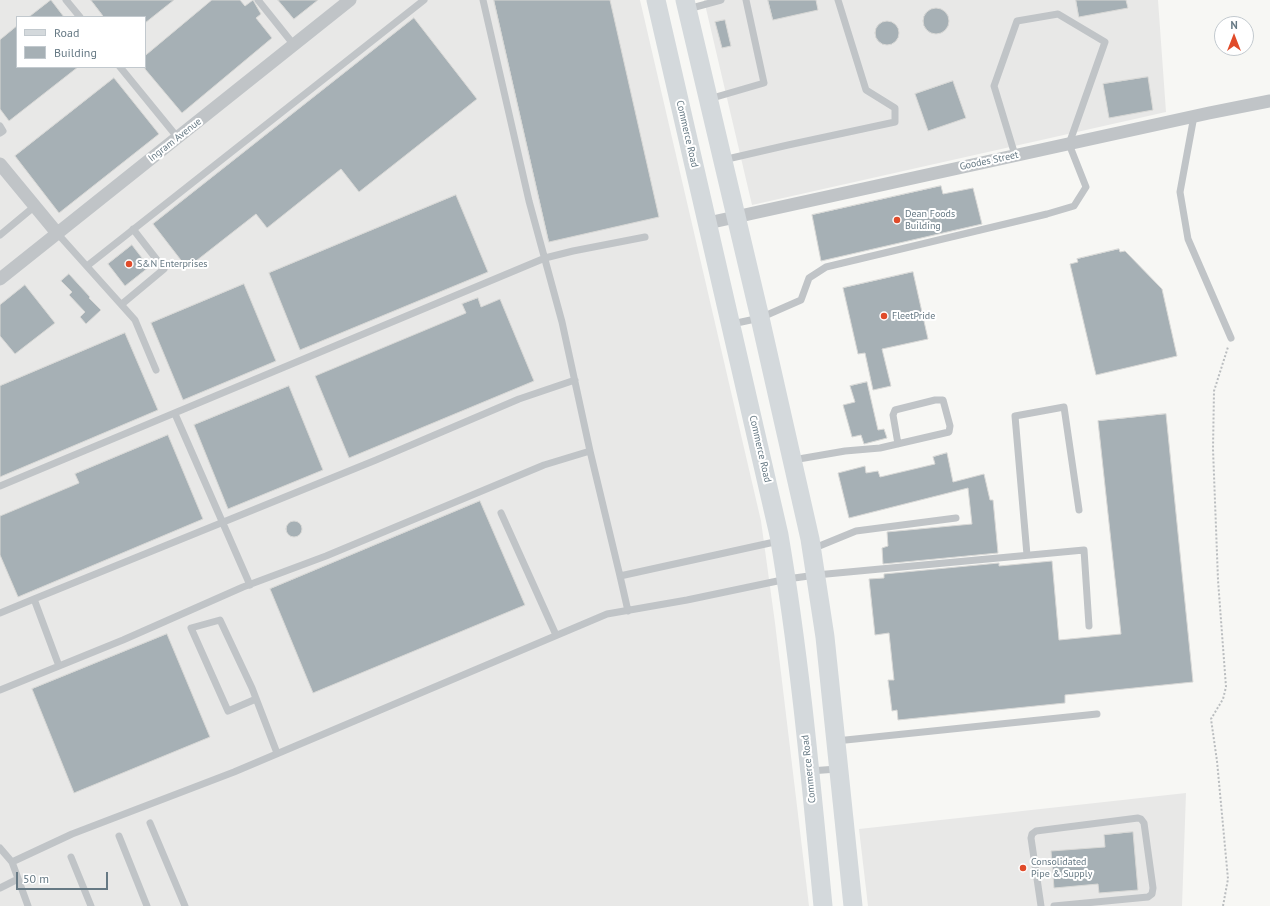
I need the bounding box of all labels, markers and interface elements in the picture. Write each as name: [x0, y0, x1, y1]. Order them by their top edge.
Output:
legend: [16, 16, 146, 68]
north arrow: [1214, 16, 1254, 56]
text: N: [1230, 18, 1238, 32]
text: Road: [54, 25, 79, 40]
text: Building: [54, 45, 97, 60]
street label: Commerce Road: [673, 99, 701, 169]
street label: Ingram Avenue: [146, 116, 204, 164]
street label: Goodes Street: [959, 149, 1019, 173]
place label: Dean Foods Building: [905, 208, 955, 232]
marker: Dean Foods Building: [892, 215, 902, 225]
place label: S&N Enterprises: [137, 258, 207, 270]
marker: S&N Enterprises: [124, 259, 134, 269]
place label: FleetPride: [892, 310, 935, 322]
marker: FleetPride: [879, 311, 889, 321]
street label: Commerce Road: [746, 414, 774, 484]
street label: Commerce Road: [799, 734, 819, 804]
place label: Consolidated Pipe & Supply: [1031, 856, 1092, 880]
marker: Consolidated Pipe & Supply: [1018, 863, 1028, 873]
scale bar: [18, 864, 110, 890]
text: 50 m: [23, 871, 49, 886]

